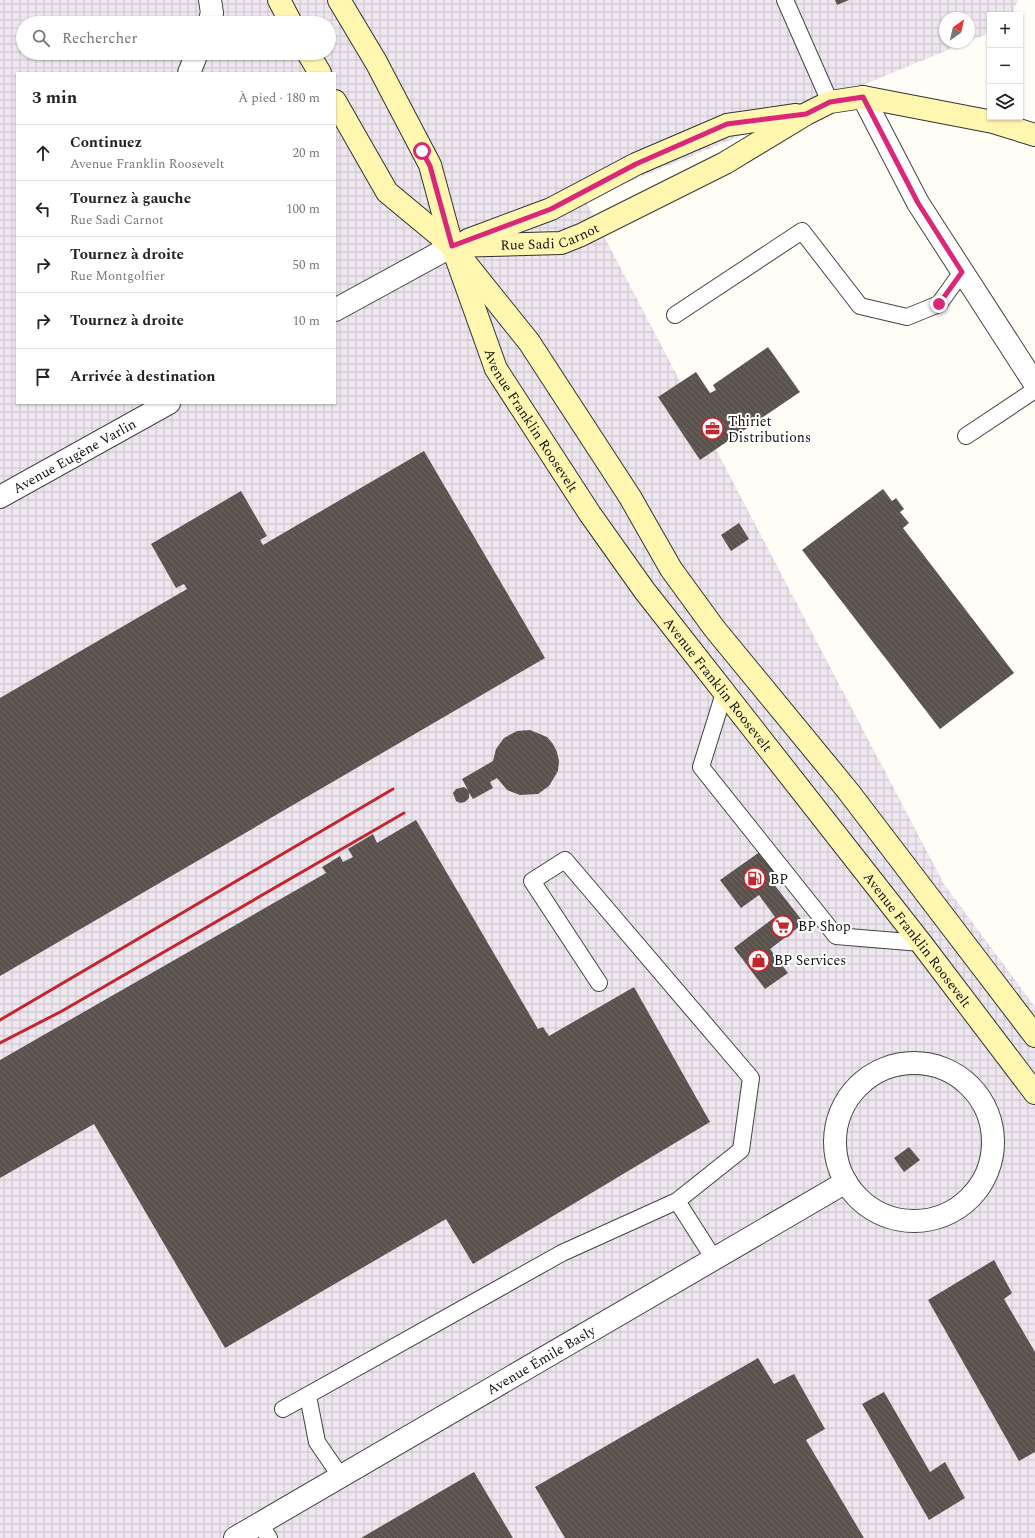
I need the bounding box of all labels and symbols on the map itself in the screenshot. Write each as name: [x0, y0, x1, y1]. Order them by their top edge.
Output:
north arrow: [939, 12, 975, 48]
route start: [413, 142, 431, 160]
street label: Rue Sadi Carnot: [500, 218, 603, 256]
route end: [930, 295, 948, 313]
street label: Avenue Franklin Roosevelt: [478, 346, 583, 497]
place label: Thiriet Distributions: [728, 411, 811, 448]
street label: Avenue Eugène Varlin: [9, 413, 140, 499]
office icon: Thiriet Distributions: [699, 416, 725, 442]
street label: Avenue Franklin Roosevelt: [658, 613, 777, 757]
fuel station icon: BP: [741, 866, 767, 892]
street label: Avenue Franklin Roosevelt: [858, 868, 976, 1012]
place label: BP: [770, 869, 788, 890]
supermarket icon: BP Shop: [769, 913, 795, 939]
place label: BP Shop: [798, 916, 851, 937]
shop icon: BP Services: [746, 947, 772, 973]
place label: BP Services: [774, 950, 846, 971]
street label: Avenue Émile Basly: [483, 1320, 601, 1400]

